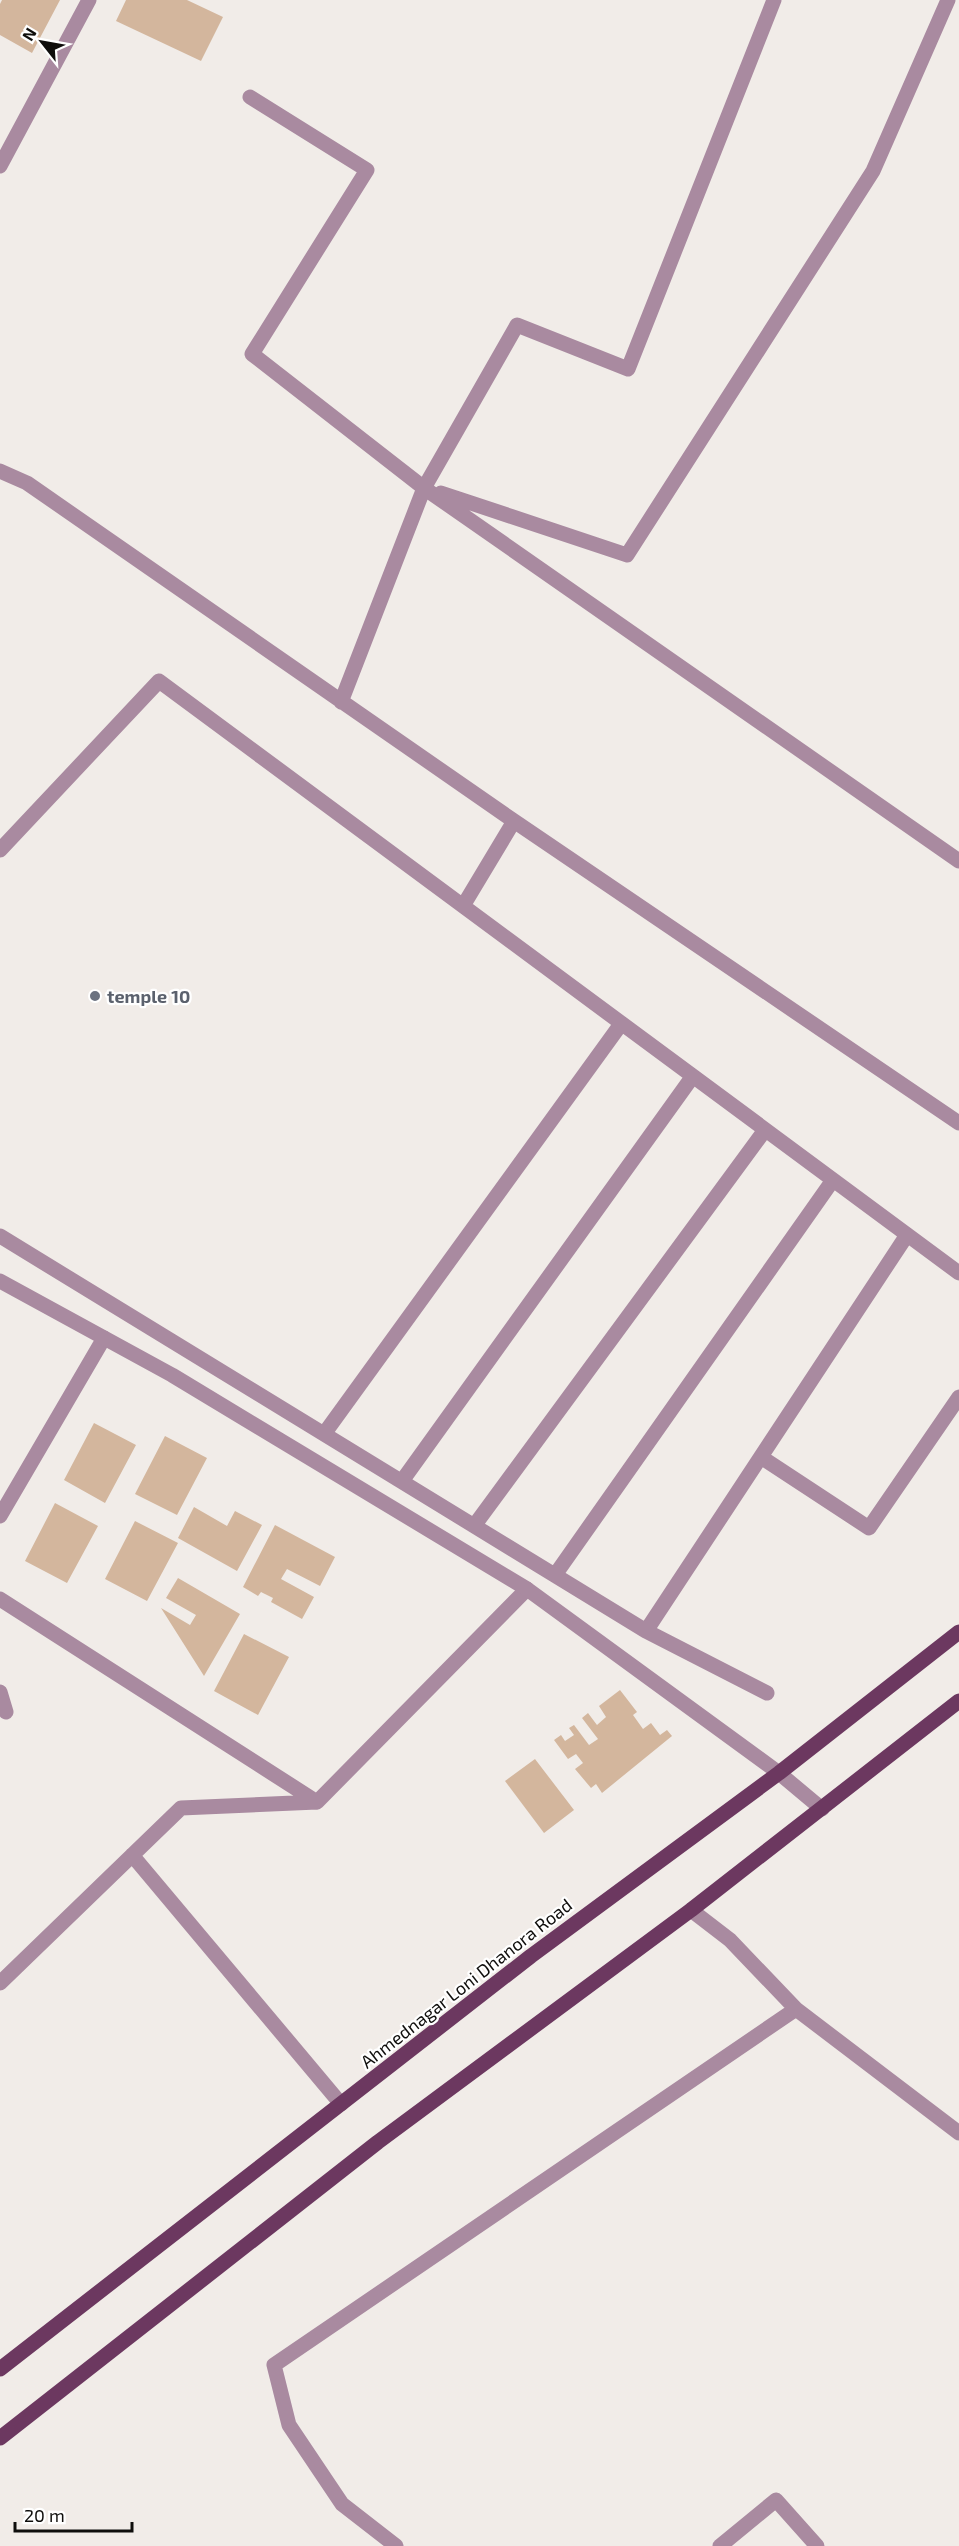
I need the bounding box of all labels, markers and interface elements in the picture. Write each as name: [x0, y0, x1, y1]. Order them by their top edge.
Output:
north arrow: [12, 12, 72, 72]
text: N: [18, 24, 40, 44]
place label: temple 10: [107, 985, 190, 1007]
marker: temple 10: [88, 989, 102, 1003]
street label: Ahmednagar Loni Dhanora Road: [356, 1894, 576, 2072]
scale bar: [15, 2495, 132, 2533]
text: 20 m: [24, 2504, 65, 2526]

